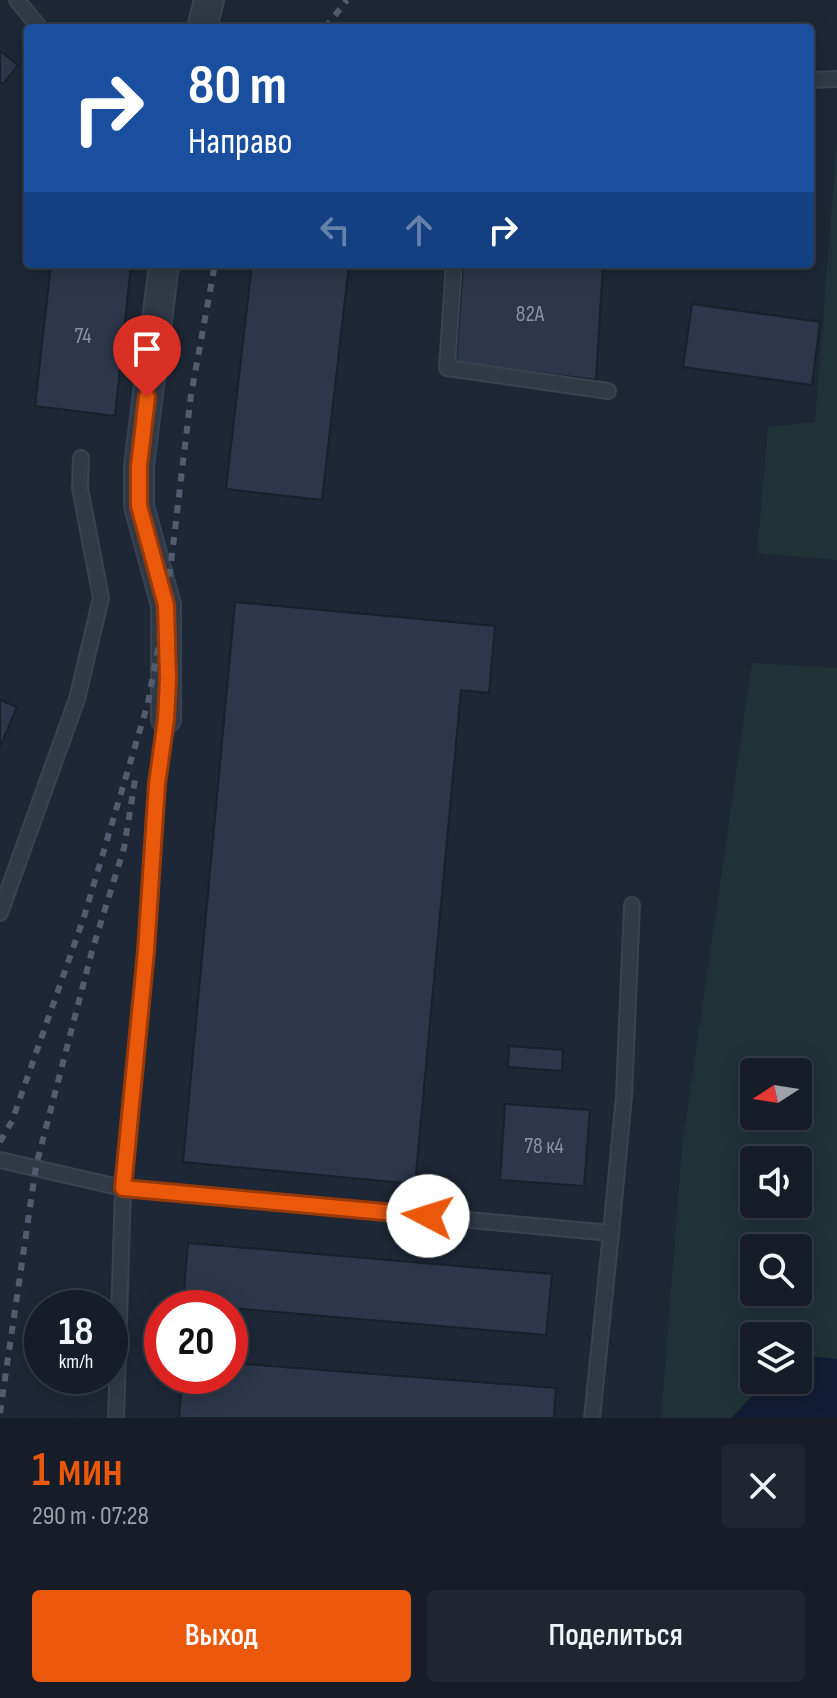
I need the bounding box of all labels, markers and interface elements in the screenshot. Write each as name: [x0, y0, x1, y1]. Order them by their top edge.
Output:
text: 80 m: [188, 53, 287, 120]
icon: right: [56, 56, 160, 160]
text: Направо: [188, 121, 292, 164]
icon: left: [313, 208, 357, 252]
icon: ahead: [397, 208, 441, 252]
icon: right: [481, 208, 525, 252]
house number: 82А: [516, 301, 545, 328]
pin: [113, 315, 181, 397]
house number: 74: [75, 323, 91, 350]
icon: arrive: [125, 327, 169, 371]
north arrow: [740, 1058, 812, 1130]
map controls: [740, 1058, 812, 1394]
house number: 78 к4: [524, 1133, 564, 1160]
button: sound: [740, 1146, 812, 1218]
position arrow: [386, 1174, 470, 1258]
button: search: [740, 1234, 812, 1306]
speed limit sign: 20: [144, 1290, 248, 1394]
text: 18: [59, 1308, 93, 1356]
button: layers: [740, 1322, 812, 1394]
text: km/h: [59, 1350, 93, 1374]
text: 1 мин: [32, 1442, 123, 1499]
button: close: [721, 1444, 805, 1528]
text: 290 m · 07:28: [32, 1501, 149, 1532]
button: Выход: [32, 1590, 411, 1682]
button: Поделиться: [427, 1590, 805, 1682]

